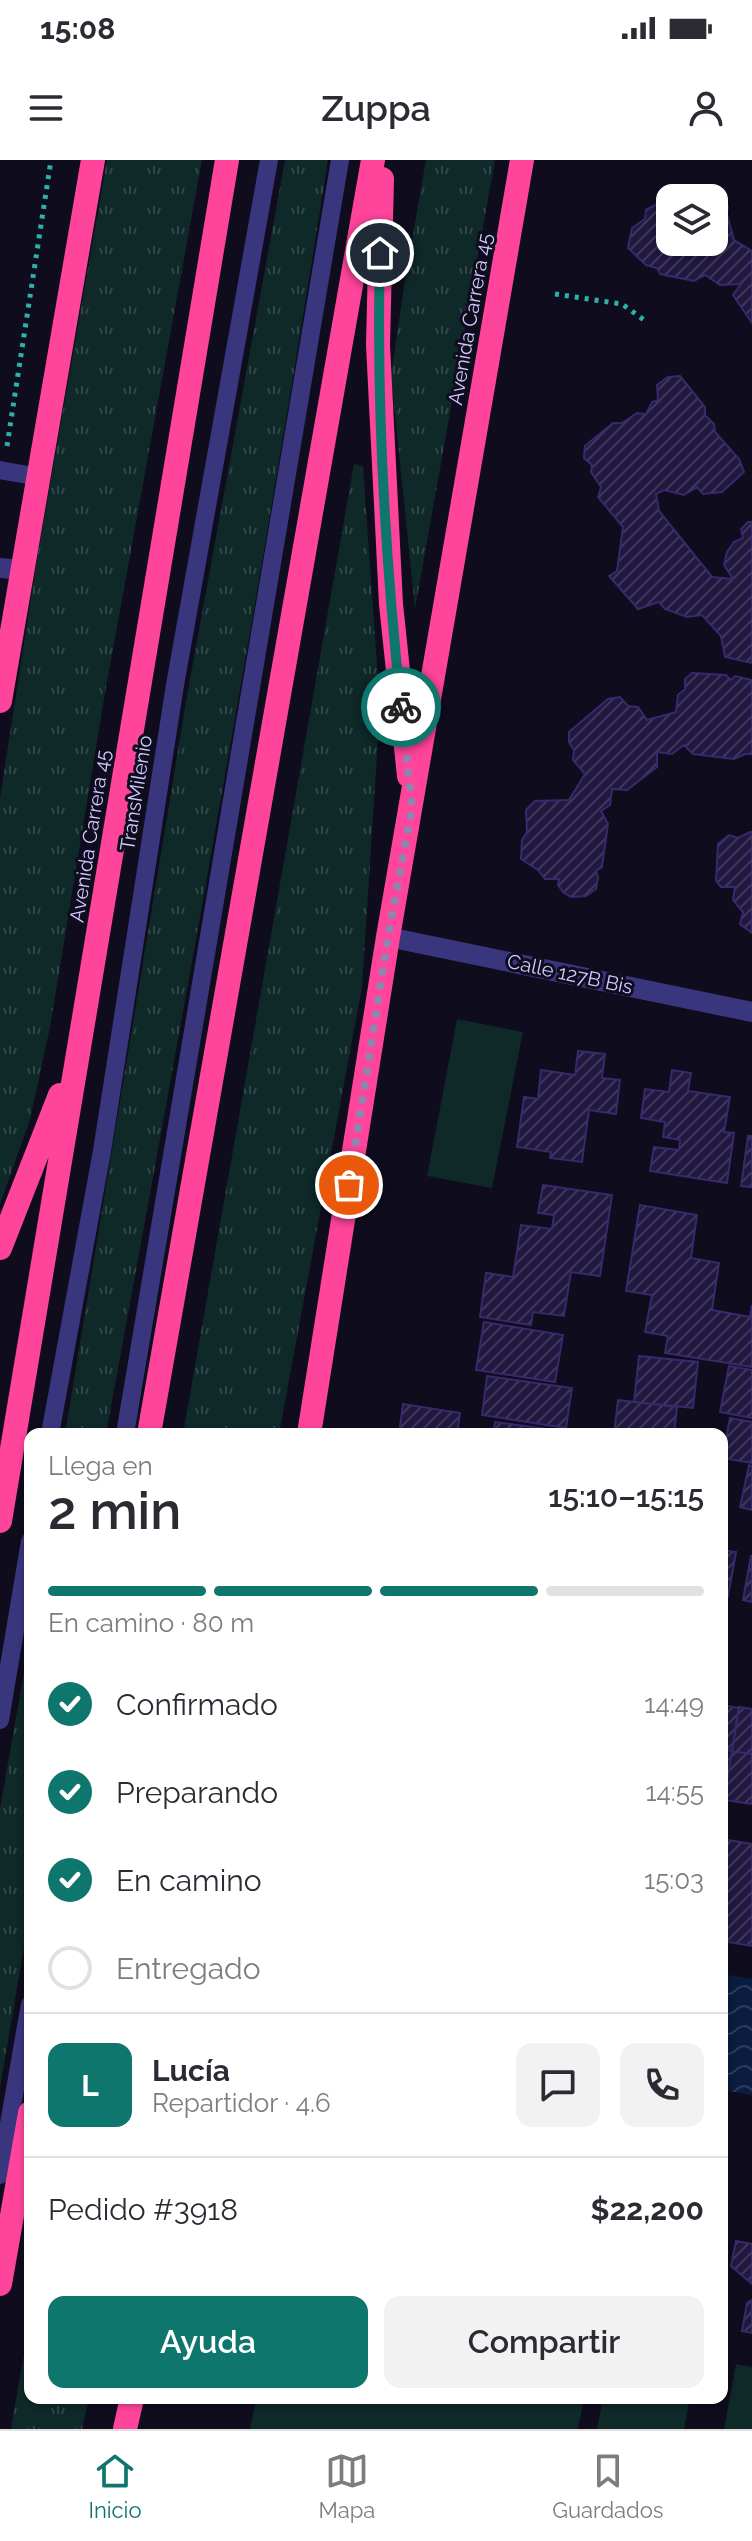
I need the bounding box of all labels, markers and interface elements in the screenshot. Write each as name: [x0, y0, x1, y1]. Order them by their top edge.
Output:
text: 15:08: [40, 11, 115, 46]
icon: menu: [24, 86, 68, 130]
icon: person: [684, 86, 728, 130]
text: Zuppa: [321, 87, 431, 129]
map controls: [656, 184, 728, 256]
button: layers: [656, 184, 728, 256]
pin: [346, 219, 414, 287]
icon: home: [358, 231, 402, 275]
street label: Avenida Carrera 45: [443, 231, 497, 407]
courier: [361, 667, 441, 747]
icon: bike: [379, 685, 423, 729]
street label: TransMilenio: [115, 733, 157, 852]
street label: Avenida Carrera 45: [65, 748, 115, 924]
street label: Calle 127B Bis: [505, 949, 635, 999]
pin: [315, 1151, 383, 1219]
icon: bag: [327, 1163, 371, 1207]
text: Llega en: [48, 1451, 153, 1481]
text: 15:10–15:15: [548, 1479, 704, 1514]
text: 2 min: [48, 1480, 181, 1541]
text: En camino · 80 m: [48, 1608, 254, 1638]
icon: check: [48, 1682, 92, 1726]
text: Confirmado: [116, 1687, 278, 1722]
text: 14:49: [644, 1689, 704, 1719]
icon: check: [48, 1770, 92, 1814]
text: Preparando: [116, 1775, 278, 1810]
text: 14:55: [645, 1777, 704, 1807]
icon: check: [48, 1858, 92, 1902]
text: En camino: [116, 1863, 262, 1898]
text: 15:03: [644, 1865, 704, 1895]
text: Entregado: [116, 1951, 261, 1986]
button: chat: [516, 2043, 600, 2127]
button: phone: [620, 2043, 704, 2127]
text: Lucía: [152, 2053, 230, 2088]
text: L: [81, 2068, 99, 2103]
text: Repartidor · 4.6: [152, 2088, 331, 2118]
text: Pedido #3918: [48, 2192, 238, 2227]
text: $22,200: [590, 2192, 704, 2227]
button: Ayuda: [48, 2296, 368, 2388]
button: Compartir: [384, 2296, 704, 2388]
tab: Inicio: [88, 2449, 142, 2523]
tab: Mapa: [318, 2449, 375, 2523]
tab: Guardados: [552, 2449, 663, 2523]

